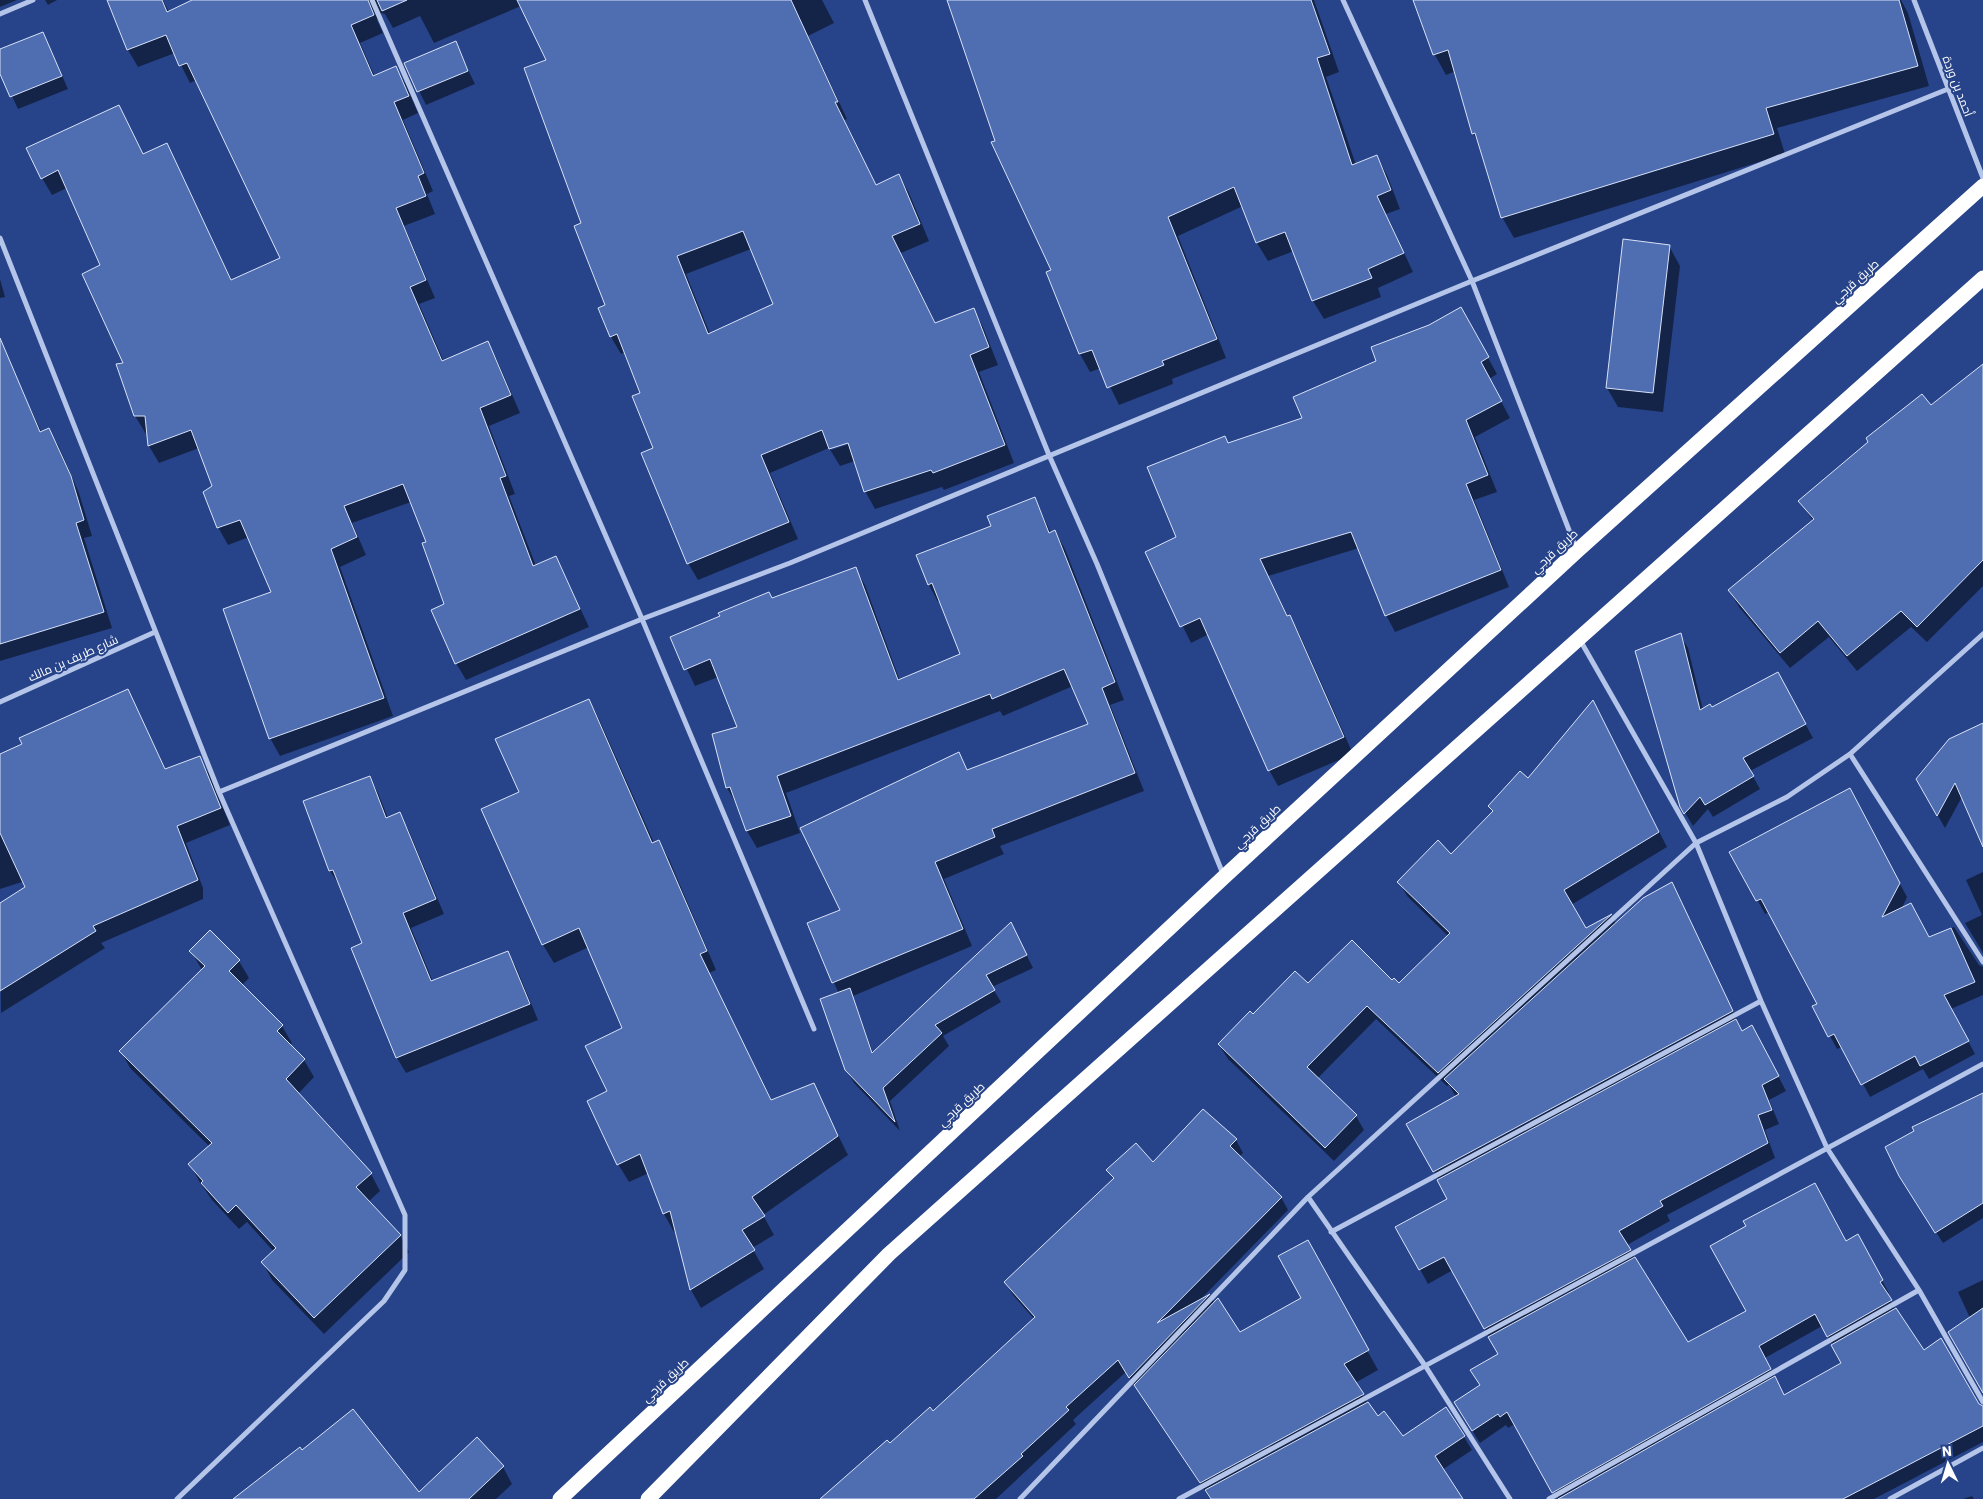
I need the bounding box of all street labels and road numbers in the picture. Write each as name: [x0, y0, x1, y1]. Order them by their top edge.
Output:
street label: أحمد بن وردة: [1939, 53, 1977, 119]
street label: طريق قرجي: [1828, 256, 1884, 308]
street label: طريق قرجي: [1528, 526, 1583, 579]
street label: شارع طريف بن مالك: [26, 631, 121, 685]
street label: طريق قرجي: [1231, 801, 1286, 854]
street label: طريق قرجي: [935, 1079, 990, 1132]
street label: طريق قرجي: [639, 1355, 694, 1408]

